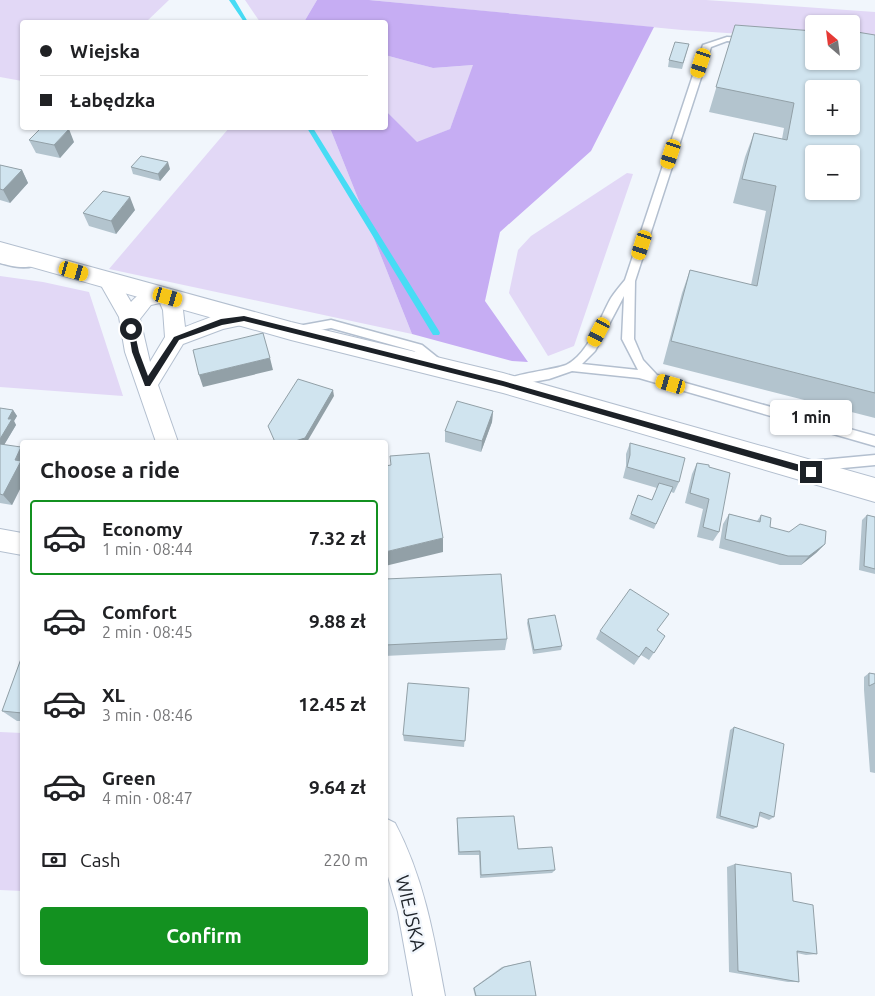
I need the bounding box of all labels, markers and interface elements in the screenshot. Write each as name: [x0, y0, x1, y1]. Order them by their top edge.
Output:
north arrow: [805, 15, 860, 70]
map controls: [805, 15, 860, 200]
text: Wiejska: [70, 40, 140, 62]
car: [689, 46, 712, 80]
button: +: [805, 80, 860, 135]
text: Łabędzka: [70, 89, 155, 111]
car: [659, 137, 682, 171]
button: −: [805, 145, 860, 200]
car: [630, 228, 653, 262]
car: [57, 260, 90, 282]
car: [151, 286, 184, 308]
car: [585, 315, 612, 349]
route start: [120, 318, 142, 340]
car: [654, 373, 687, 395]
callout: 1 min: [770, 400, 852, 434]
text: 1 min: [791, 408, 831, 426]
text: Choose a ride: [40, 457, 180, 482]
route end: [800, 461, 822, 483]
icon: car: [42, 515, 87, 560]
text: Economy: [102, 518, 183, 540]
text: 7.32 zł: [309, 527, 366, 549]
text: 1 min · 08:44: [102, 540, 193, 558]
icon: car: [42, 598, 87, 643]
text: Comfort: [102, 601, 177, 623]
text: 9.88 zł: [309, 610, 366, 632]
text: 2 min · 08:45: [102, 623, 193, 641]
icon: car: [42, 681, 87, 726]
text: XL: [102, 684, 125, 706]
text: 12.45 zł: [298, 693, 366, 715]
text: 3 min · 08:46: [102, 706, 193, 724]
icon: car: [42, 764, 87, 809]
text: Green: [102, 767, 156, 789]
text: 9.64 zł: [309, 776, 366, 798]
text: 4 min · 08:47: [102, 789, 193, 807]
icon: cash: [40, 846, 68, 874]
text: Cash: [80, 849, 121, 871]
text: 220 m: [323, 851, 368, 869]
street label: WIEJSKA: [392, 873, 431, 954]
button: Confirm: [40, 907, 368, 965]

